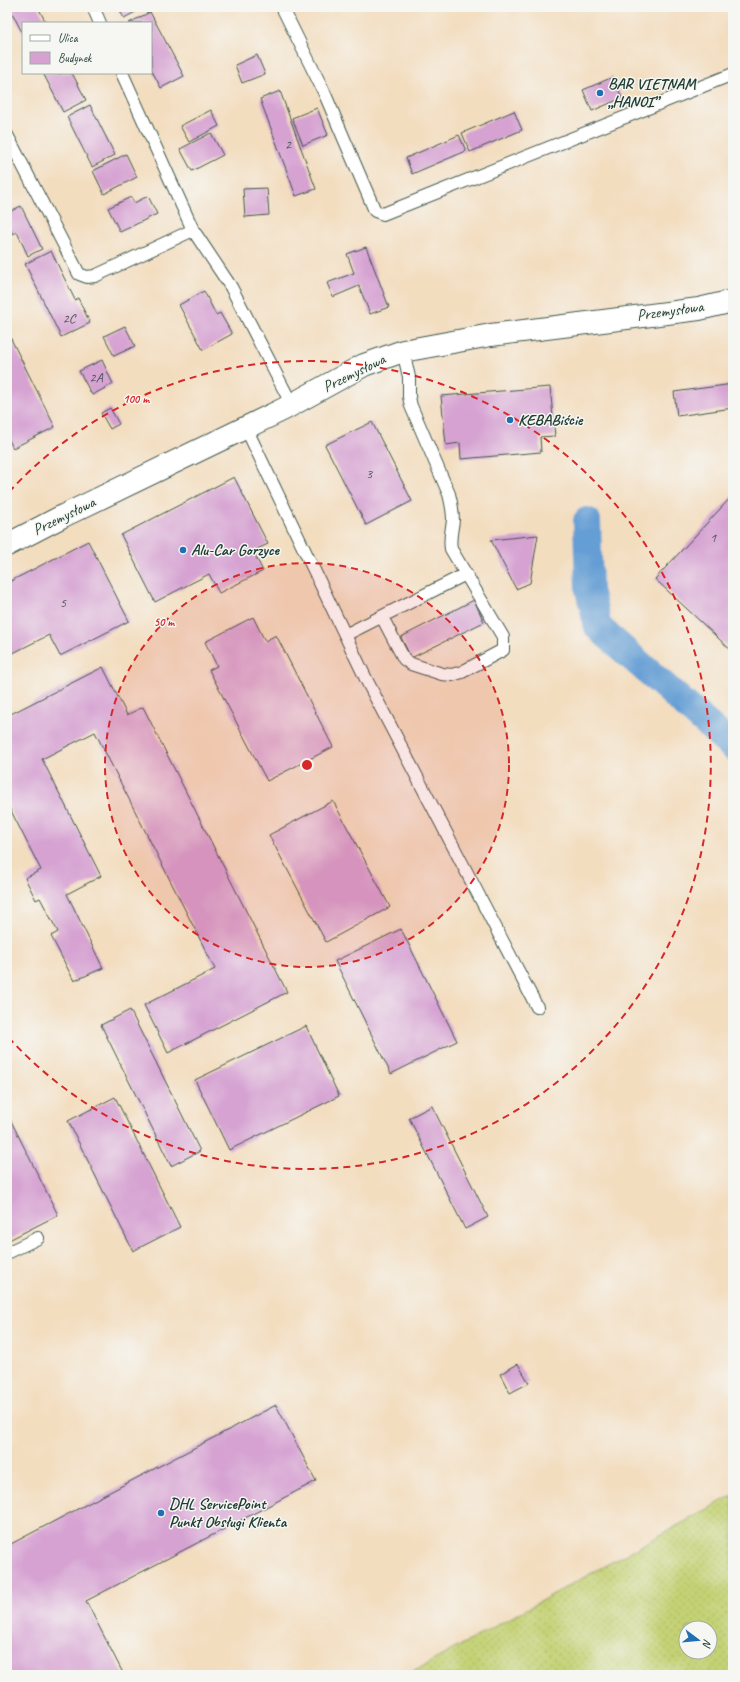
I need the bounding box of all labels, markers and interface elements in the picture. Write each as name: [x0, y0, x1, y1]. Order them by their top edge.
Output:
legend: [22, 22, 152, 74]
text: Ulica: [58, 30, 79, 46]
text: Budynek: [58, 50, 93, 66]
place label: BAR VIETNAM „HANOI”: [608, 74, 697, 112]
marker: BAR VIETNAM „HANOI”: [595, 88, 605, 98]
house number: 2: [285, 136, 293, 153]
street label: Przemysłowa: [635, 296, 706, 326]
house number: 2C: [63, 310, 77, 327]
street label: Przemysłowa: [319, 349, 390, 397]
house number: 2A: [89, 369, 104, 386]
text: 100 m: [123, 391, 150, 407]
place label: KEBABiście: [518, 410, 584, 430]
marker: KEBABiście: [505, 415, 515, 425]
house number: 3: [366, 465, 374, 482]
street label: Przemysłowa: [29, 492, 100, 540]
house number: 1: [710, 529, 717, 546]
place label: Alu-Car Gorzyce: [191, 540, 280, 560]
marker: Alu-Car Gorzyce: [178, 545, 188, 555]
house number: 5: [60, 594, 67, 611]
text: 50 m: [154, 614, 175, 630]
centre of rings: [300, 758, 314, 772]
place label: DHL ServicePoint Punkt Obsługi Klienta: [169, 1494, 288, 1532]
marker: DHL ServicePoint Punkt Obsługi Klienta: [156, 1508, 166, 1518]
north arrow: [678, 1620, 718, 1660]
text: N: [699, 1638, 715, 1650]

